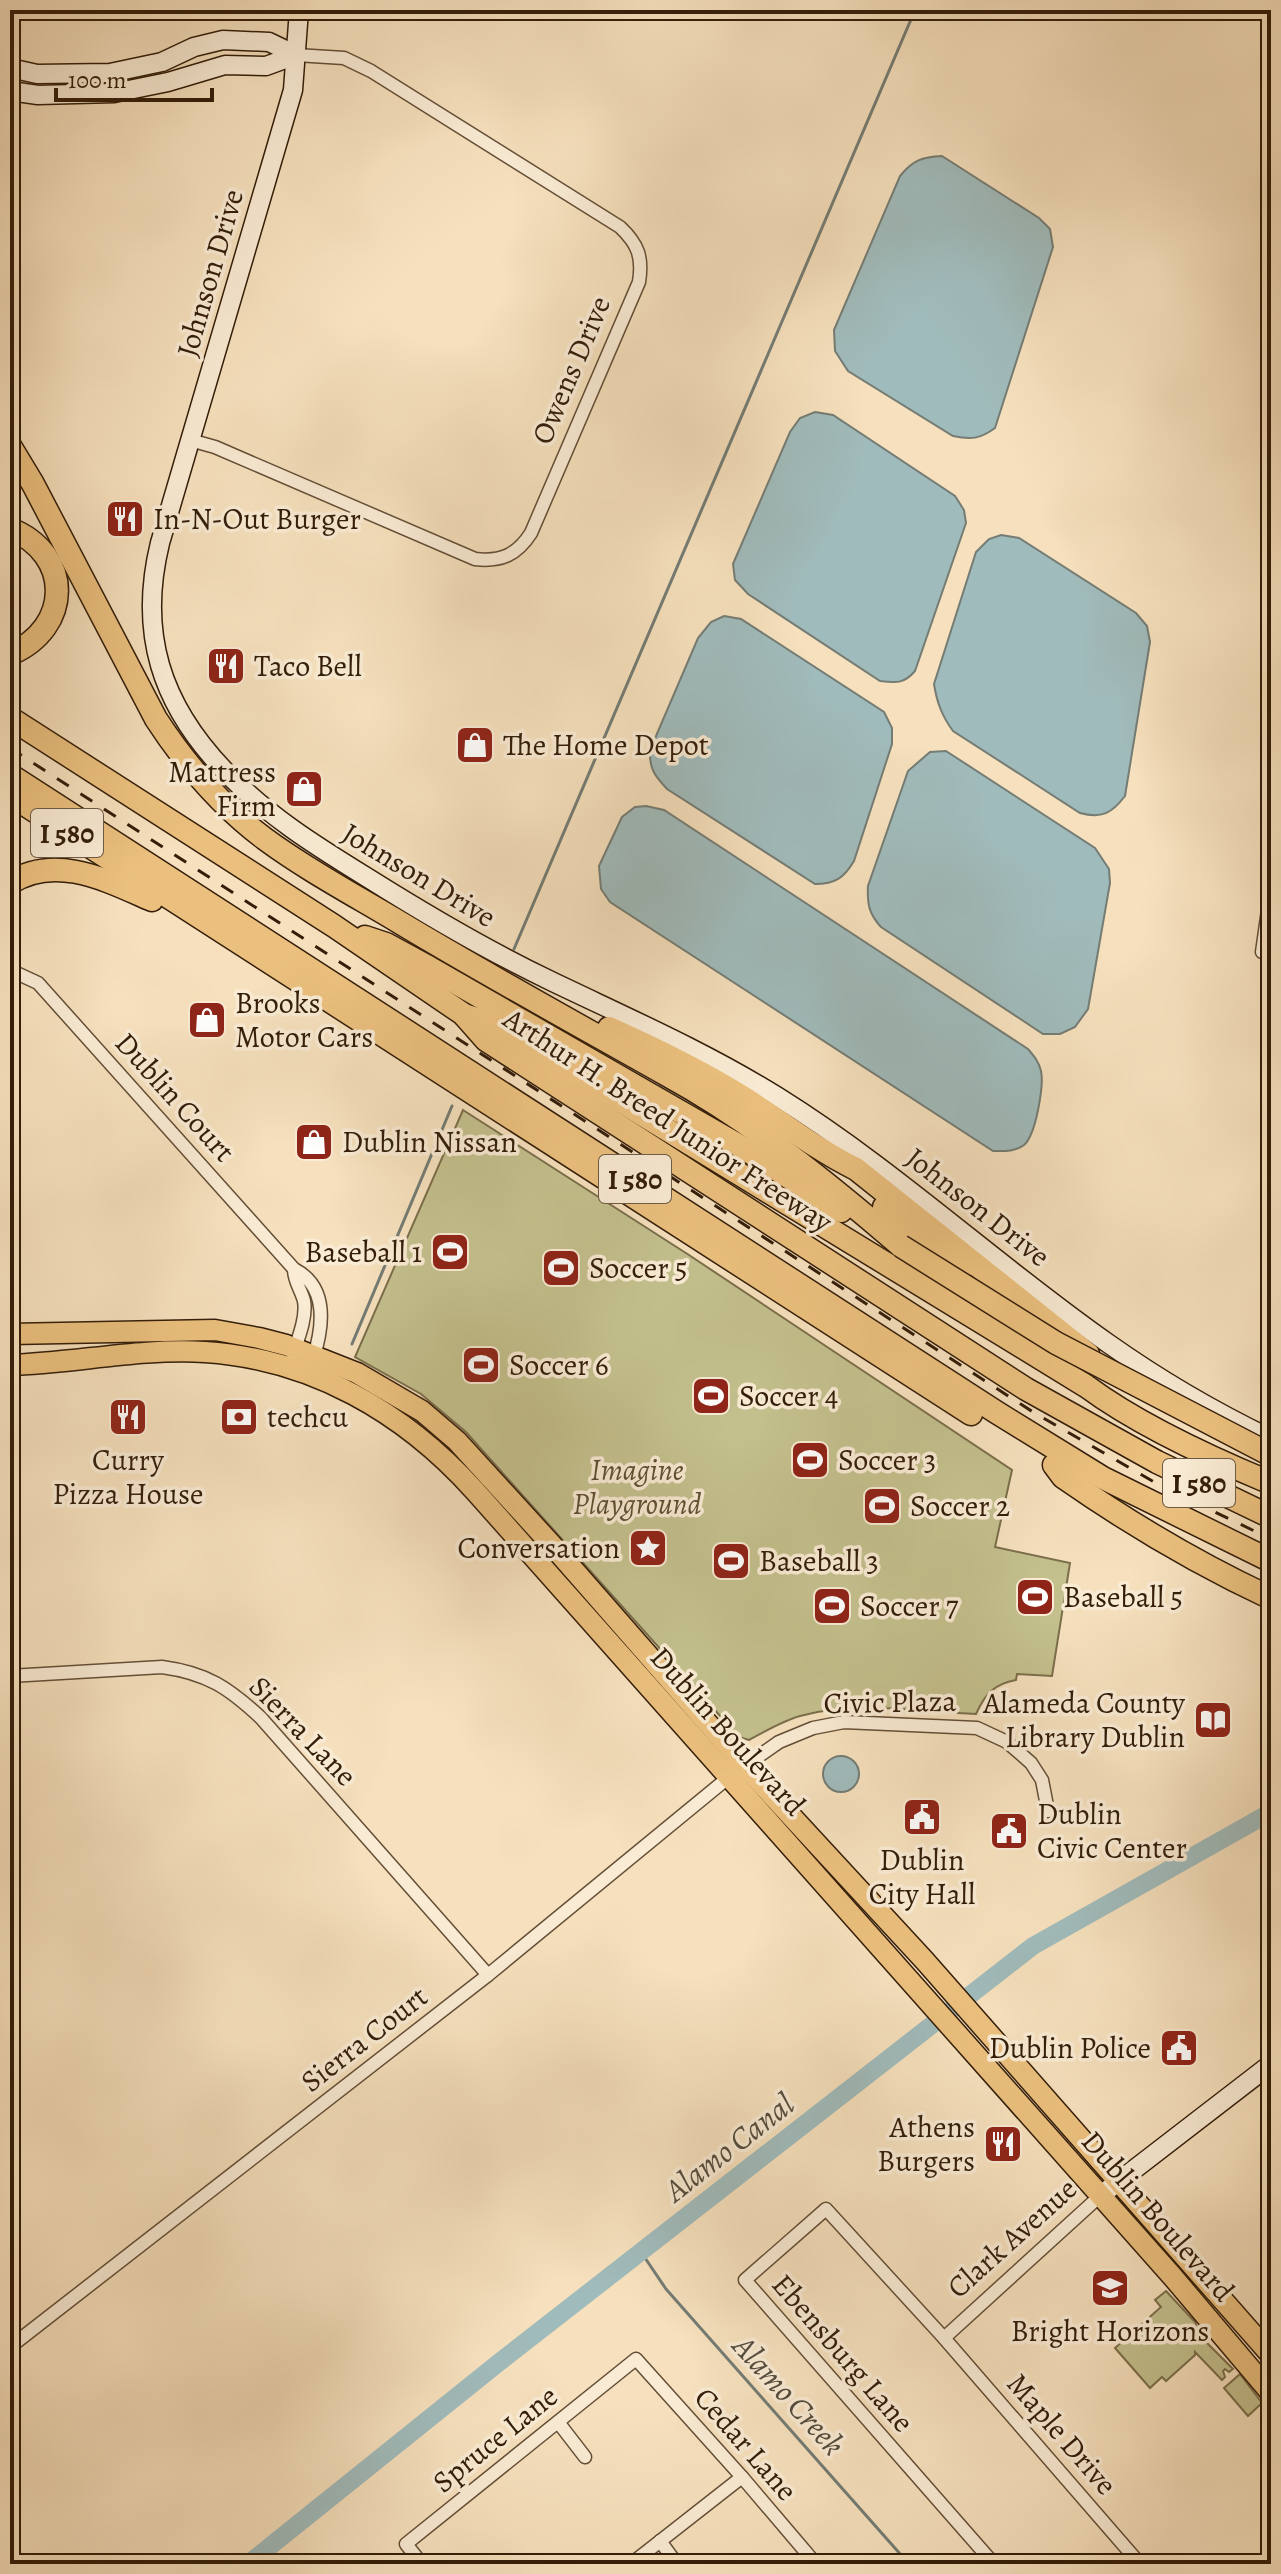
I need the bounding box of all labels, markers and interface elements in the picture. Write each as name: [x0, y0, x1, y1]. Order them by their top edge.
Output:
scale bar: [56, 52, 212, 102]
text: 100 m: [68, 64, 127, 96]
street label: Johnson Drive: [167, 184, 253, 362]
street label: Owens Drive: [522, 290, 620, 450]
restaurant icon: In-N-Out Burger: [104, 498, 146, 540]
place label: In-N-Out Burger: [153, 499, 361, 539]
restaurant icon: Taco Bell: [205, 645, 247, 687]
place label: Taco Bell: [254, 646, 362, 686]
shop icon: The Home Depot: [454, 724, 496, 766]
place label: The Home Depot: [503, 725, 709, 765]
place label: Mattress Firm: [168, 752, 276, 826]
shop icon: Mattress Firm: [283, 768, 325, 810]
road number: I 580: [31, 809, 103, 857]
street label: Johnson Drive: [335, 813, 503, 937]
place label: Brooks Motor Cars: [235, 983, 373, 1057]
street label: Arthur H. Breed Junior Freeway: [495, 998, 841, 1242]
shop icon: Brooks Motor Cars: [186, 999, 228, 1041]
street label: Dublin Court: [106, 1024, 244, 1170]
shop icon: Dublin Nissan: [293, 1121, 335, 1163]
place label: Dublin Nissan: [342, 1122, 517, 1162]
street label: Johnson Drive: [898, 1138, 1058, 1276]
road number: I 580: [599, 1155, 671, 1203]
sports icon: Baseball 1: [429, 1231, 471, 1273]
place label: Baseball 1: [305, 1232, 422, 1272]
sports icon: Soccer 5: [540, 1247, 582, 1289]
place label: Soccer 5: [589, 1248, 688, 1288]
sports icon: Soccer 6: [460, 1344, 502, 1386]
place label: Soccer 6: [509, 1345, 609, 1385]
sports icon: Soccer 4: [690, 1375, 732, 1417]
place label: Soccer 4: [739, 1376, 838, 1416]
restaurant icon: Curry Pizza House: [107, 1396, 149, 1438]
bank icon: techcu: [218, 1396, 260, 1438]
place label: techcu: [267, 1397, 349, 1437]
sports icon: Soccer 3: [789, 1439, 831, 1481]
place label: Curry Pizza House: [53, 1440, 203, 1514]
place label: Soccer 3: [838, 1440, 936, 1480]
park label: Imagine Playground: [573, 1450, 701, 1524]
road number: I 580: [1163, 1459, 1235, 1507]
sports icon: Soccer 2: [861, 1485, 903, 1527]
place label: Soccer 2: [910, 1486, 1010, 1526]
place icon: Conversation: [627, 1527, 669, 1569]
place label: Conversation: [457, 1528, 620, 1568]
sports icon: Baseball 3: [710, 1540, 752, 1582]
place label: Baseball 3: [759, 1541, 879, 1581]
sports icon: Baseball 5: [1014, 1576, 1056, 1618]
place label: Baseball 5: [1063, 1577, 1183, 1617]
sports icon: Soccer 7: [811, 1585, 853, 1627]
place label: Soccer 7: [860, 1586, 959, 1626]
street label: Dublin Boulevard: [641, 1638, 815, 1825]
street label: Sierra Lane: [240, 1667, 366, 1795]
street label: Civic Plaza: [823, 1681, 957, 1723]
place label: Alameda County Library Dublin: [982, 1683, 1186, 1757]
library icon: Alameda County Library Dublin: [1192, 1699, 1234, 1741]
place label: Dublin Civic Center: [1037, 1794, 1187, 1868]
public building icon: Dublin City Hall: [901, 1796, 943, 1838]
public building icon: Dublin Civic Center: [988, 1810, 1030, 1852]
place label: Dublin City Hall: [869, 1840, 975, 1914]
street label: Sierra Court: [292, 1977, 436, 2101]
public building icon: Dublin Police: [1158, 2027, 1200, 2069]
place label: Dublin Police: [989, 2028, 1151, 2068]
water label: Alamo Canal: [653, 2082, 803, 2213]
place label: Athens Burgers: [877, 2107, 975, 2181]
street label: Dublin Boulevard: [1073, 2122, 1244, 2311]
restaurant icon: Athens Burgers: [982, 2123, 1024, 2165]
street label: Clark Avenue: [939, 2169, 1085, 2307]
street label: Ebensburg Lane: [763, 2265, 923, 2441]
school or university icon: Bright Horizons: [1089, 2267, 1131, 2309]
place label: Bright Horizons: [1011, 2311, 1209, 2351]
water label: Alamo Creek: [722, 2324, 855, 2465]
street label: Maple Drive: [998, 2365, 1126, 2503]
street label: Spruce Lane: [424, 2376, 566, 2502]
street label: Cedar Lane: [686, 2379, 806, 2509]

